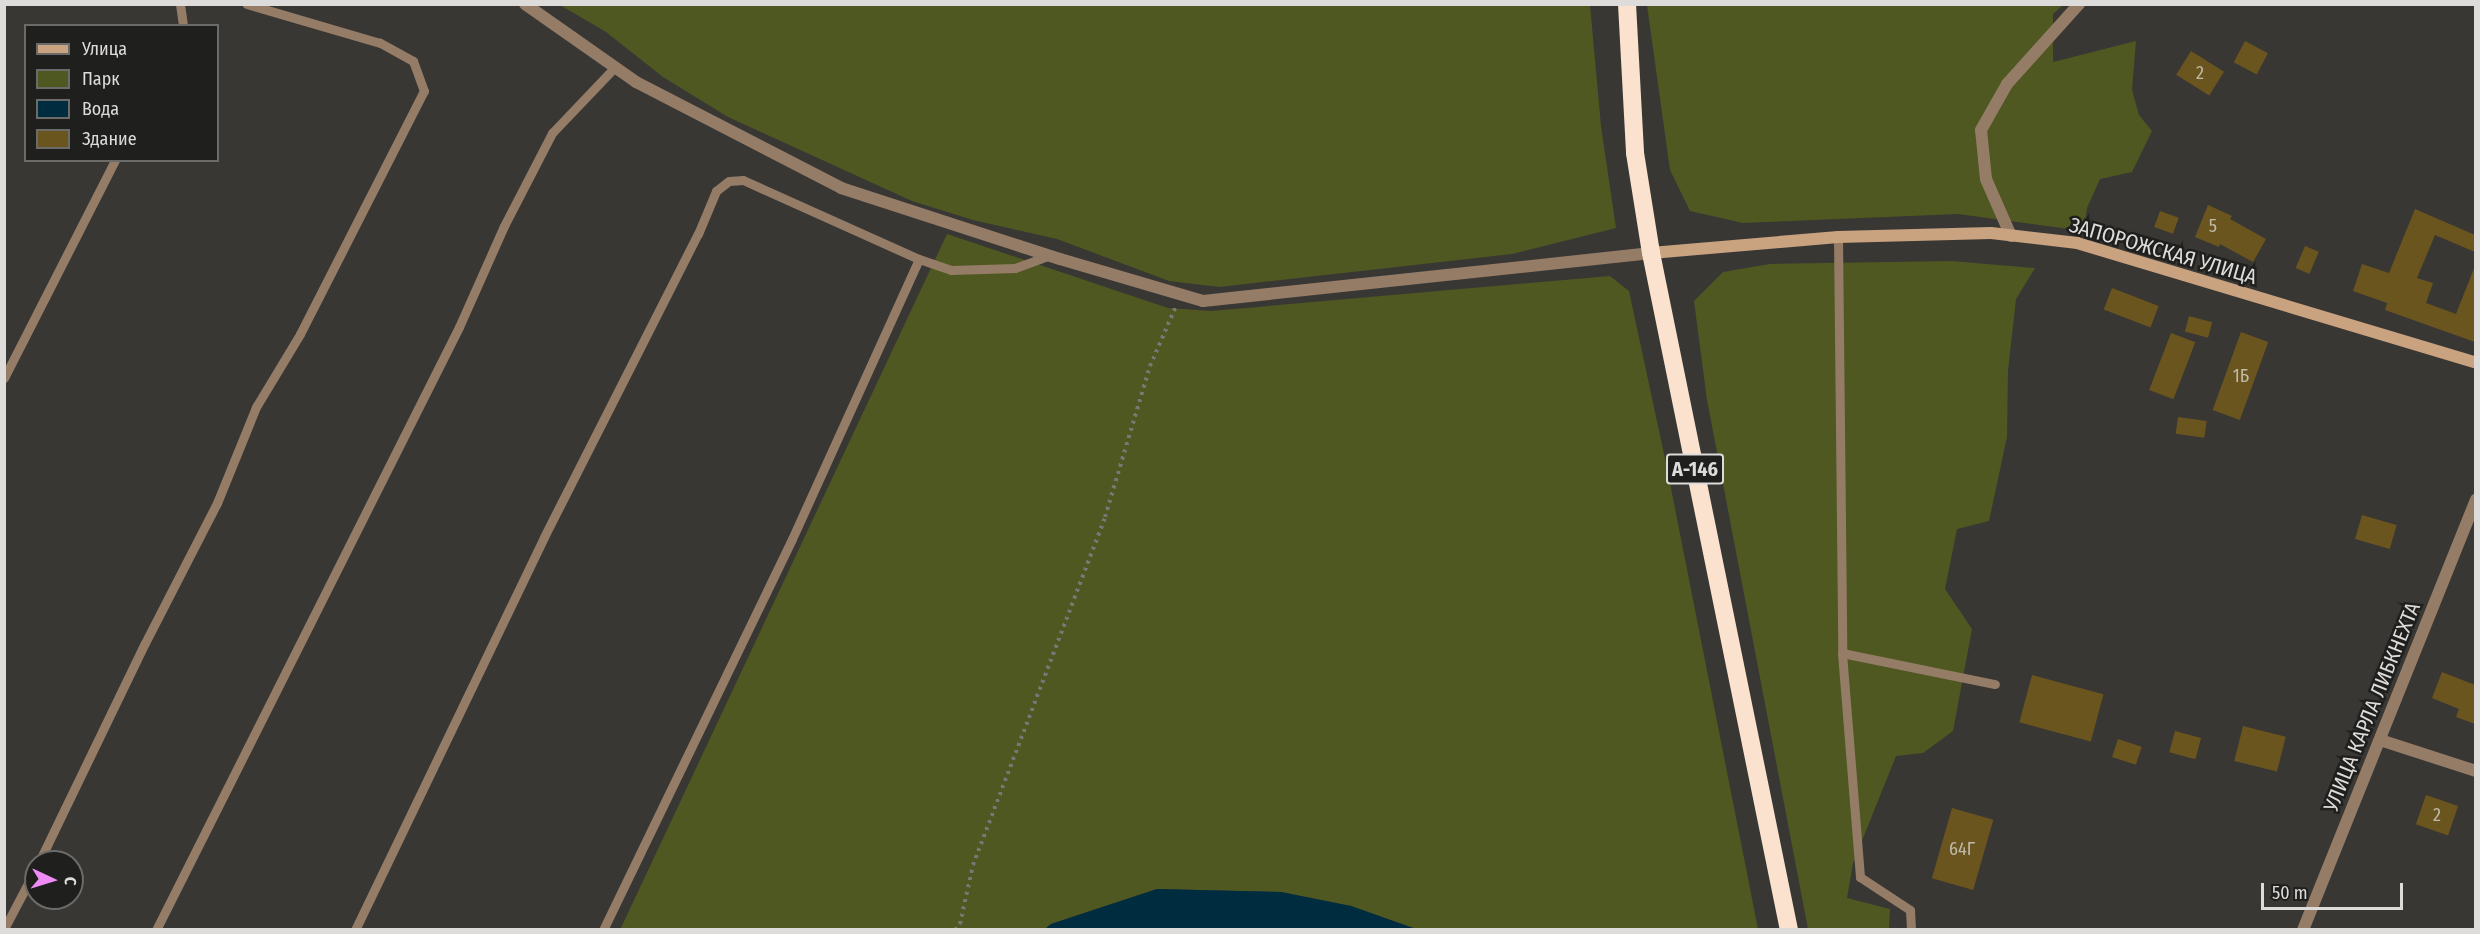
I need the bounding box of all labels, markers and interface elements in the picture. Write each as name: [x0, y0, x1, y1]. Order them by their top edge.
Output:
legend: [24, 24, 219, 162]
text: Улица: [82, 38, 127, 60]
house number: 2: [2196, 62, 2204, 84]
text: Парк: [82, 68, 120, 90]
text: Вода: [82, 98, 119, 120]
text: Здание: [82, 128, 137, 150]
street label: ЗАПОРОЖСКАЯ УЛИЦА: [2066, 212, 2260, 290]
house number: 5: [2209, 215, 2217, 237]
house number: 1Б: [2233, 365, 2249, 387]
road number: А-146: [1665, 452, 1725, 486]
street label: УЛИЦА КАРЛА ЛИБКНЕХТА: [2318, 599, 2426, 815]
house number: 2: [2433, 804, 2441, 826]
house number: 64Г: [1949, 838, 1975, 860]
north arrow: [24, 850, 84, 910]
scale bar: [2264, 871, 2406, 909]
text: С: [61, 876, 80, 886]
text: 50 m: [2272, 882, 2308, 904]

